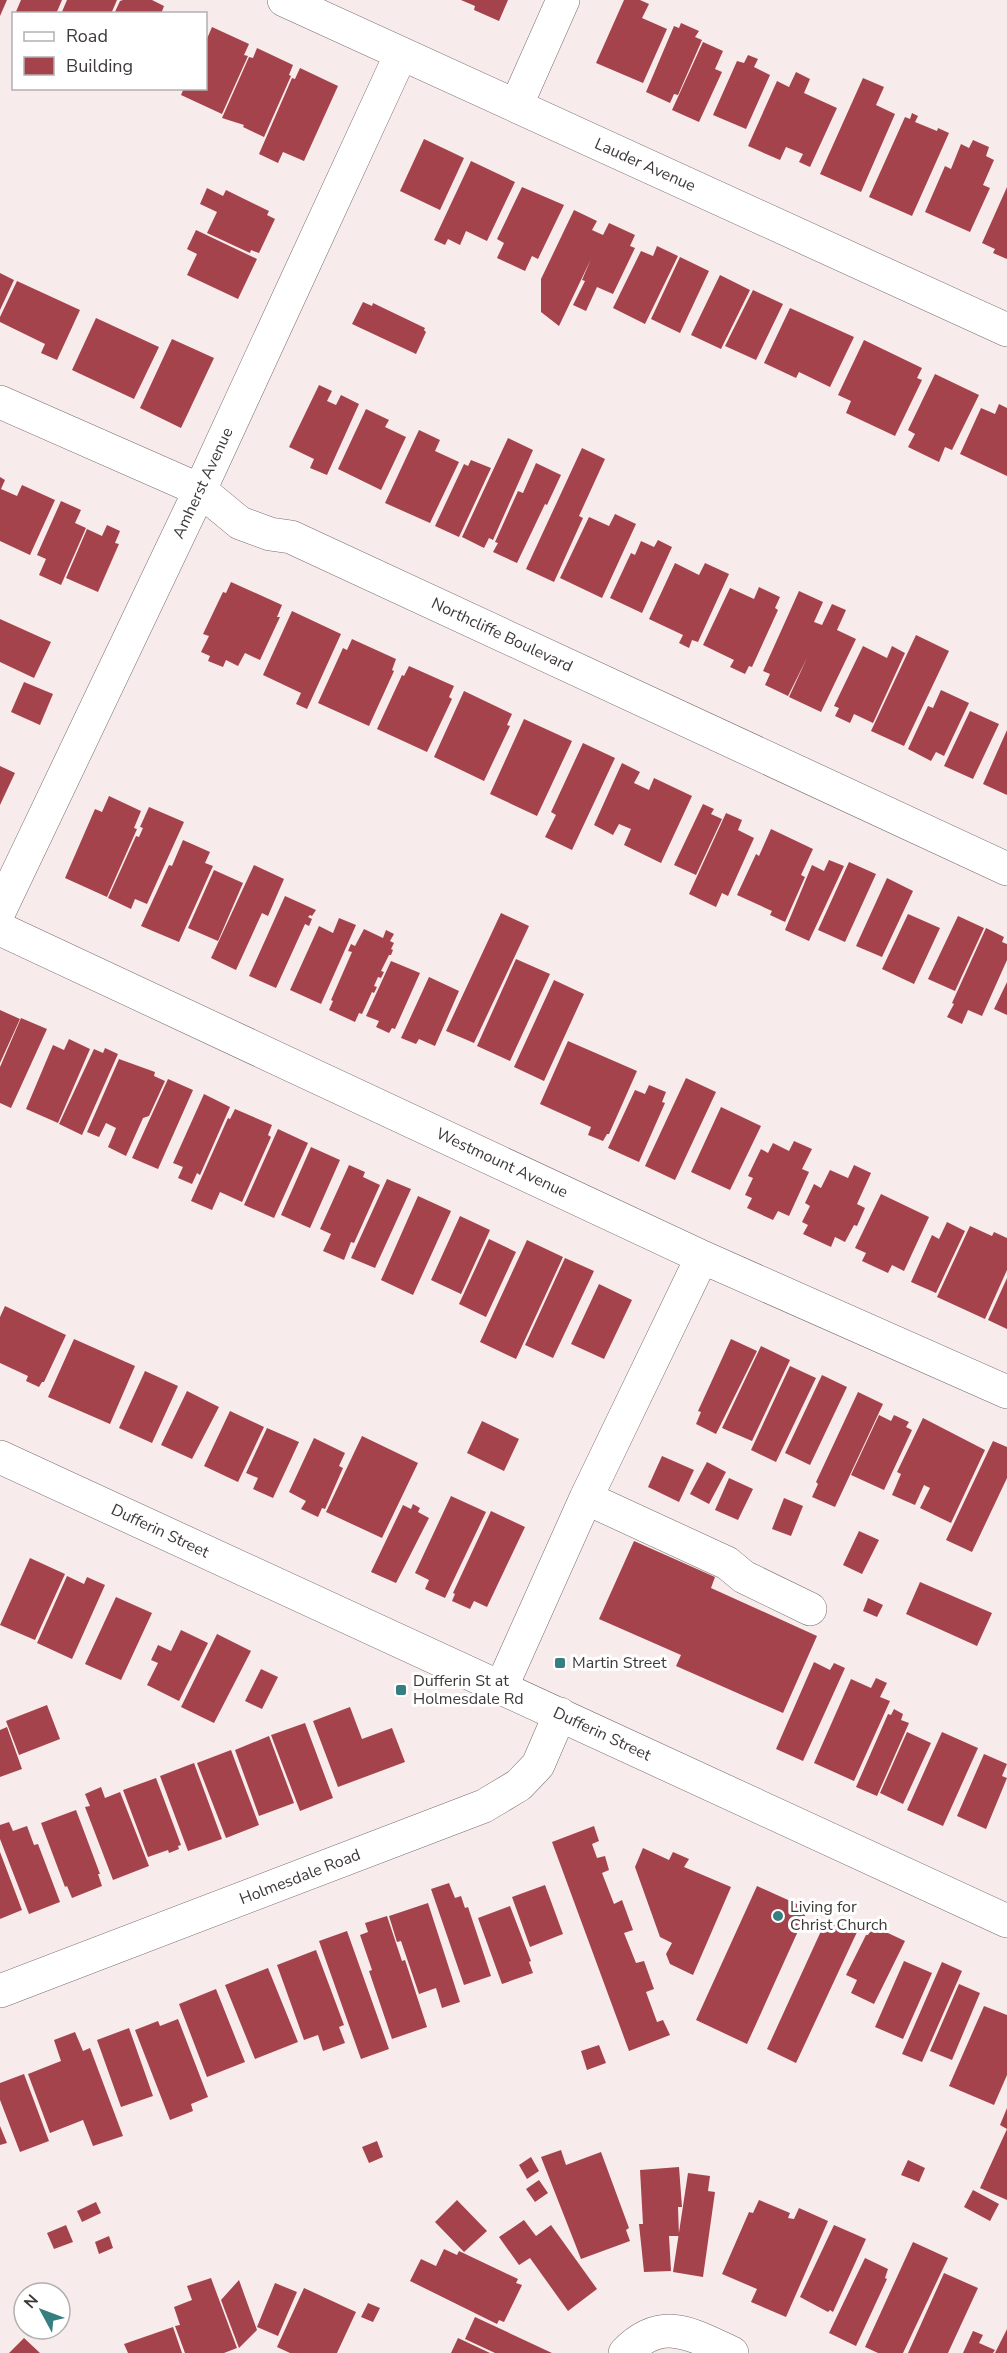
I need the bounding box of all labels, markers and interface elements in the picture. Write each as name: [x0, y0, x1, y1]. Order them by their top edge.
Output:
legend: [12, 12, 207, 90]
text: Road: [66, 24, 108, 48]
text: Building: [66, 54, 133, 78]
street label: Lauder Avenue: [591, 133, 699, 197]
street label: Amherst Avenue: [168, 424, 238, 542]
street label: Northcliffe Boulevard: [428, 593, 576, 677]
street label: Westmount Avenue: [432, 1123, 572, 1203]
street label: Dufferin Street: [107, 1499, 213, 1564]
place label: Martin Street: [572, 1652, 667, 1674]
marker: Martin Street: [553, 1656, 567, 1670]
place label: Dufferin St at Holmesdale Rd: [413, 1670, 524, 1710]
marker: Dufferin St at Holmesdale Rd: [394, 1683, 408, 1697]
street label: Dufferin Street: [549, 1702, 655, 1767]
street label: Holmesdale Road: [236, 1844, 364, 1910]
place label: Living for Christ Church: [790, 1896, 888, 1936]
marker: Living for Christ Church: [771, 1909, 785, 1923]
north arrow: [12, 2281, 72, 2341]
text: N: [19, 2290, 44, 2314]

